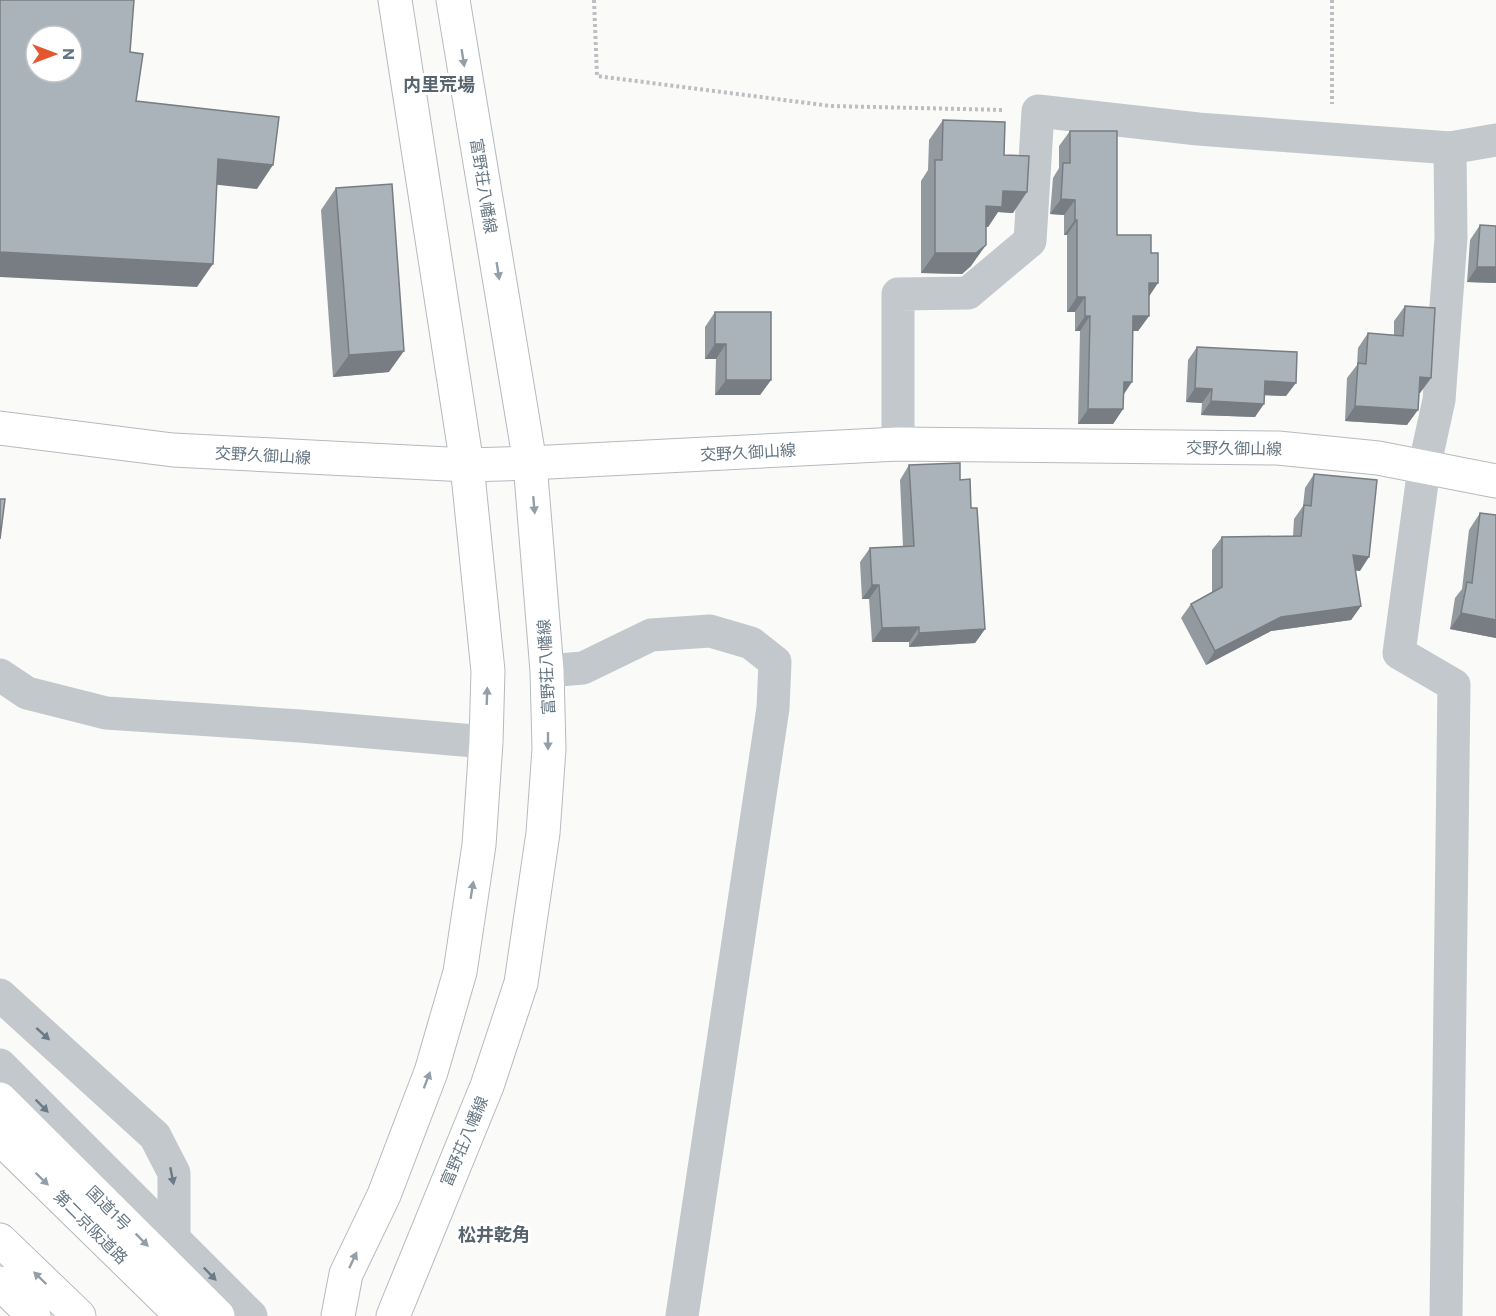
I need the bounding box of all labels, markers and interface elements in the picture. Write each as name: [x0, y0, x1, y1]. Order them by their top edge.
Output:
north arrow: [24, 24, 84, 84]
text: N: [60, 48, 79, 60]
one-way arrow: [458, 48, 467, 67]
district label: 内里荒場: [403, 73, 475, 95]
street label: 富野荘八幡線: [468, 137, 501, 235]
one-way arrow: [494, 261, 503, 280]
street label: 交野久御山線: [1186, 437, 1282, 458]
street label: 交野久御山線: [700, 440, 796, 464]
street label: 交野久御山線: [215, 443, 311, 467]
one-way arrow: [529, 496, 539, 515]
street label: 富野荘八幡線: [534, 619, 558, 715]
one-way arrow: [483, 687, 492, 706]
one-way arrow: [544, 732, 553, 751]
one-way arrow: [468, 881, 477, 900]
one-way arrow: [35, 1027, 50, 1040]
one-way arrow: [423, 1071, 433, 1089]
street label: 富野荘八幡線: [436, 1093, 491, 1189]
one-way arrow: [34, 1099, 48, 1113]
one-way arrow: [168, 1167, 177, 1186]
one-way arrow: [35, 1171, 49, 1185]
street label: 国道1号: [83, 1182, 135, 1234]
street label: 第二京阪道路: [51, 1186, 132, 1267]
district label: 松井乾角: [458, 1223, 530, 1245]
one-way arrow: [134, 1233, 149, 1247]
one-way arrow: [348, 1251, 357, 1268]
one-way arrow: [202, 1266, 216, 1280]
one-way arrow: [33, 1271, 47, 1285]

